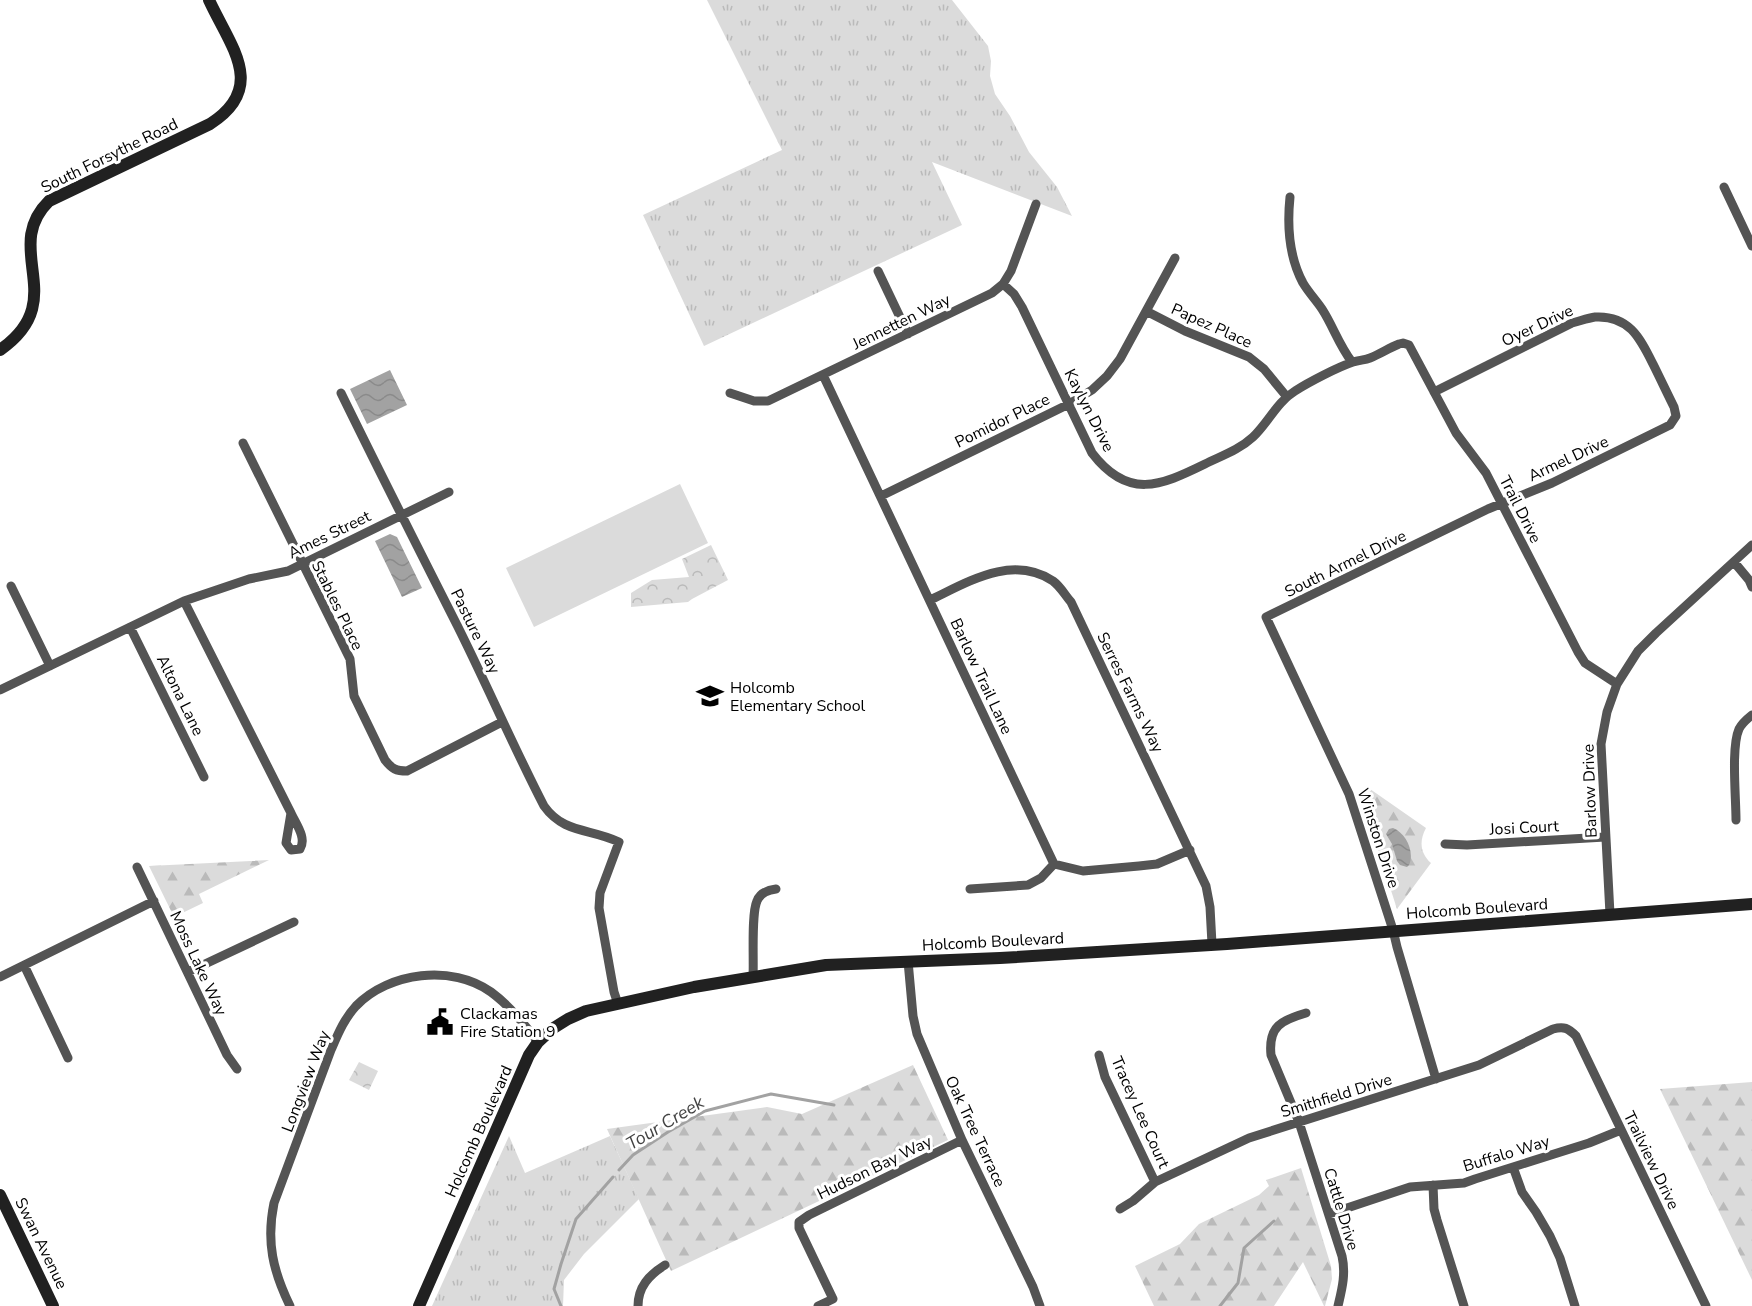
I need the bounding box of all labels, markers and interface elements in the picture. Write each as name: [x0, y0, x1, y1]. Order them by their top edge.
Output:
street label: South Forsythe Road: [37, 113, 182, 199]
street label: Jennetten Way: [848, 288, 955, 356]
street label: Papez Place: [1168, 298, 1256, 354]
street label: Oyer Drive: [1498, 300, 1577, 352]
street label: Kaylyn Drive: [1059, 365, 1119, 456]
street label: Pomidor Place: [951, 388, 1054, 453]
street label: Armel Drive: [1525, 431, 1612, 487]
street label: Trail Drive: [1494, 472, 1546, 547]
street label: Ames Street: [284, 505, 375, 564]
street label: South Armel Drive: [1281, 525, 1410, 603]
street label: Stables Place: [306, 557, 368, 654]
street label: Pasture Way: [445, 585, 505, 678]
street label: Barlow Trail Lane: [945, 615, 1018, 738]
street label: Serres Farms Way: [1091, 629, 1169, 757]
street label: Altona Lane: [151, 651, 209, 739]
place label: Holcomb Elementary School: [730, 677, 866, 717]
school or university icon: Holcomb Elementary School: [695, 681, 725, 711]
street label: Barlow Drive: [1577, 744, 1603, 838]
street label: Winston Drive: [1352, 786, 1405, 891]
street label: Josi Court: [1488, 815, 1560, 841]
street label: Holcomb Boulevard: [1405, 893, 1549, 925]
street label: Moss Lake Way: [164, 908, 232, 1020]
street label: Holcomb Boulevard: [921, 927, 1065, 957]
place label: Clackamas Fire Station 9: [460, 1003, 556, 1043]
public building icon: Clackamas Fire Station 9: [425, 1007, 455, 1037]
street label: Longview Way: [276, 1027, 336, 1135]
street label: Tracey Lee Court: [1106, 1053, 1175, 1172]
street label: Holcomb Boulevard: [440, 1062, 518, 1201]
street label: Smithfield Drive: [1278, 1069, 1395, 1123]
street label: Oak Tree Terrace: [940, 1072, 1011, 1191]
water label: Tour Creek: [621, 1090, 709, 1156]
street label: Trailview Drive: [1618, 1108, 1684, 1213]
street label: Hudson Bay Way: [813, 1130, 936, 1205]
street label: Buffalo Way: [1460, 1130, 1553, 1178]
street label: Cattle Drive: [1318, 1165, 1364, 1253]
street label: Swan Avenue: [9, 1194, 73, 1293]

